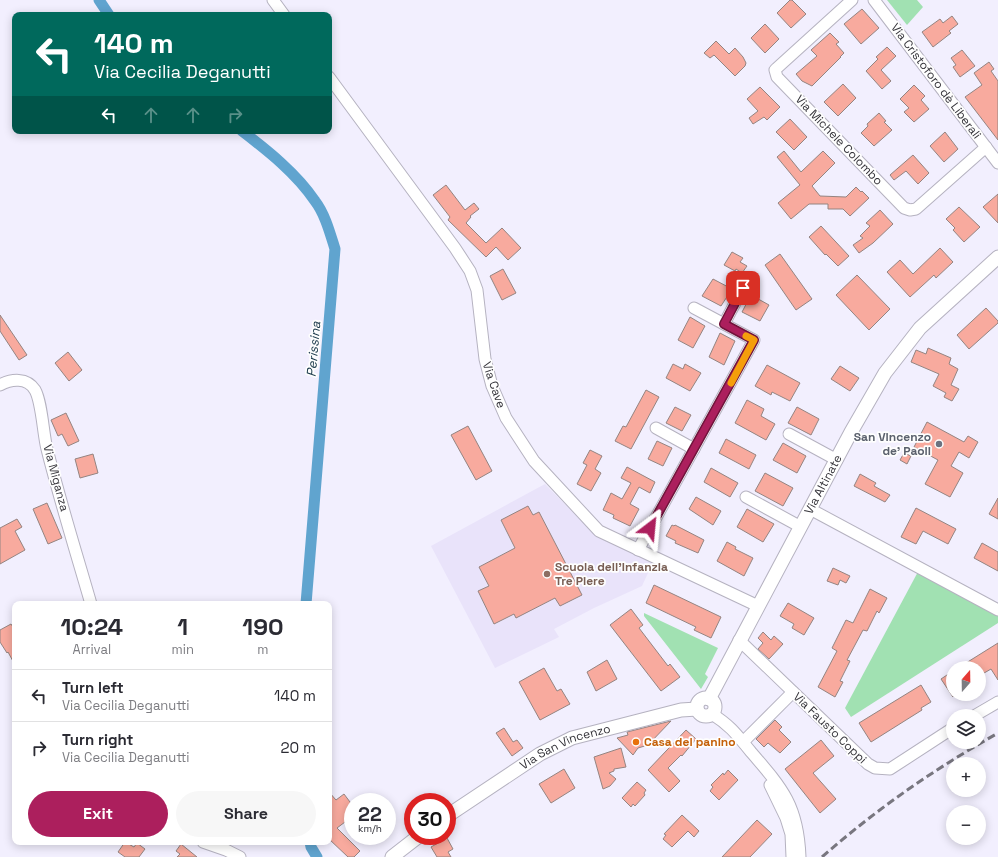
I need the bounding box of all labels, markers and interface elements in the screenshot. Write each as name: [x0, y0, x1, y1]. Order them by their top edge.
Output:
street label: Via Cristoforo dè Liberali: [887, 20, 985, 142]
text: 140 m: [94, 25, 174, 61]
icon: left: [28, 28, 80, 80]
text: Via Cecilia Deganutti: [94, 60, 271, 83]
street label: Via Michele Colombo: [792, 92, 886, 188]
icon: left: [98, 104, 120, 126]
icon: ahead: [140, 104, 162, 126]
icon: ahead: [182, 104, 204, 126]
icon: right: [224, 104, 246, 126]
pin: [726, 271, 760, 305]
icon: arrive: [732, 277, 754, 299]
water label: Perissina: [303, 320, 324, 378]
street label: Via Cave: [479, 360, 509, 410]
place label: San Vincenzo de' Paoli: [854, 429, 931, 459]
marker: San Vincenzo de' Paoli: [934, 439, 944, 449]
street label: Via Miganza: [39, 443, 73, 513]
street label: Via Altinate: [801, 452, 846, 517]
position arrow: [629, 507, 671, 549]
place label: Scuola dell'Infanzia Tre Piere: [555, 559, 668, 589]
marker: Scuola dell'Infanzia Tre Piere: [542, 569, 552, 579]
text: 10:24: [60, 611, 123, 642]
text: 1: [177, 611, 188, 642]
text: 190: [242, 611, 284, 642]
text: Arrival: [72, 641, 111, 658]
text: min: [172, 641, 194, 658]
text: m: [257, 641, 269, 658]
north arrow: [946, 661, 986, 701]
map controls: [946, 661, 986, 845]
text: Turn left: [62, 678, 124, 697]
icon: left: [28, 685, 50, 707]
text: 140 m: [274, 686, 316, 705]
street label: Via Fausto Coppi: [790, 689, 870, 767]
text: Via Cecilia Deganutti: [62, 697, 190, 714]
button: layers: [946, 709, 986, 749]
street label: Via San Vincenzo: [517, 720, 612, 773]
text: Turn right: [62, 730, 133, 749]
place label: Casa del panino: [644, 734, 736, 750]
icon: right: [28, 737, 50, 759]
marker: Casa del panino: [631, 737, 641, 747]
text: 20 m: [281, 738, 316, 757]
text: Via Cecilia Deganutti: [62, 749, 190, 766]
button: +: [946, 757, 986, 797]
button: Exit: [28, 791, 168, 837]
button: Share: [176, 791, 316, 837]
speed limit sign: 30: [404, 793, 456, 845]
text: 22: [358, 801, 382, 827]
button: −: [946, 805, 986, 845]
text: km/h: [358, 822, 382, 835]

